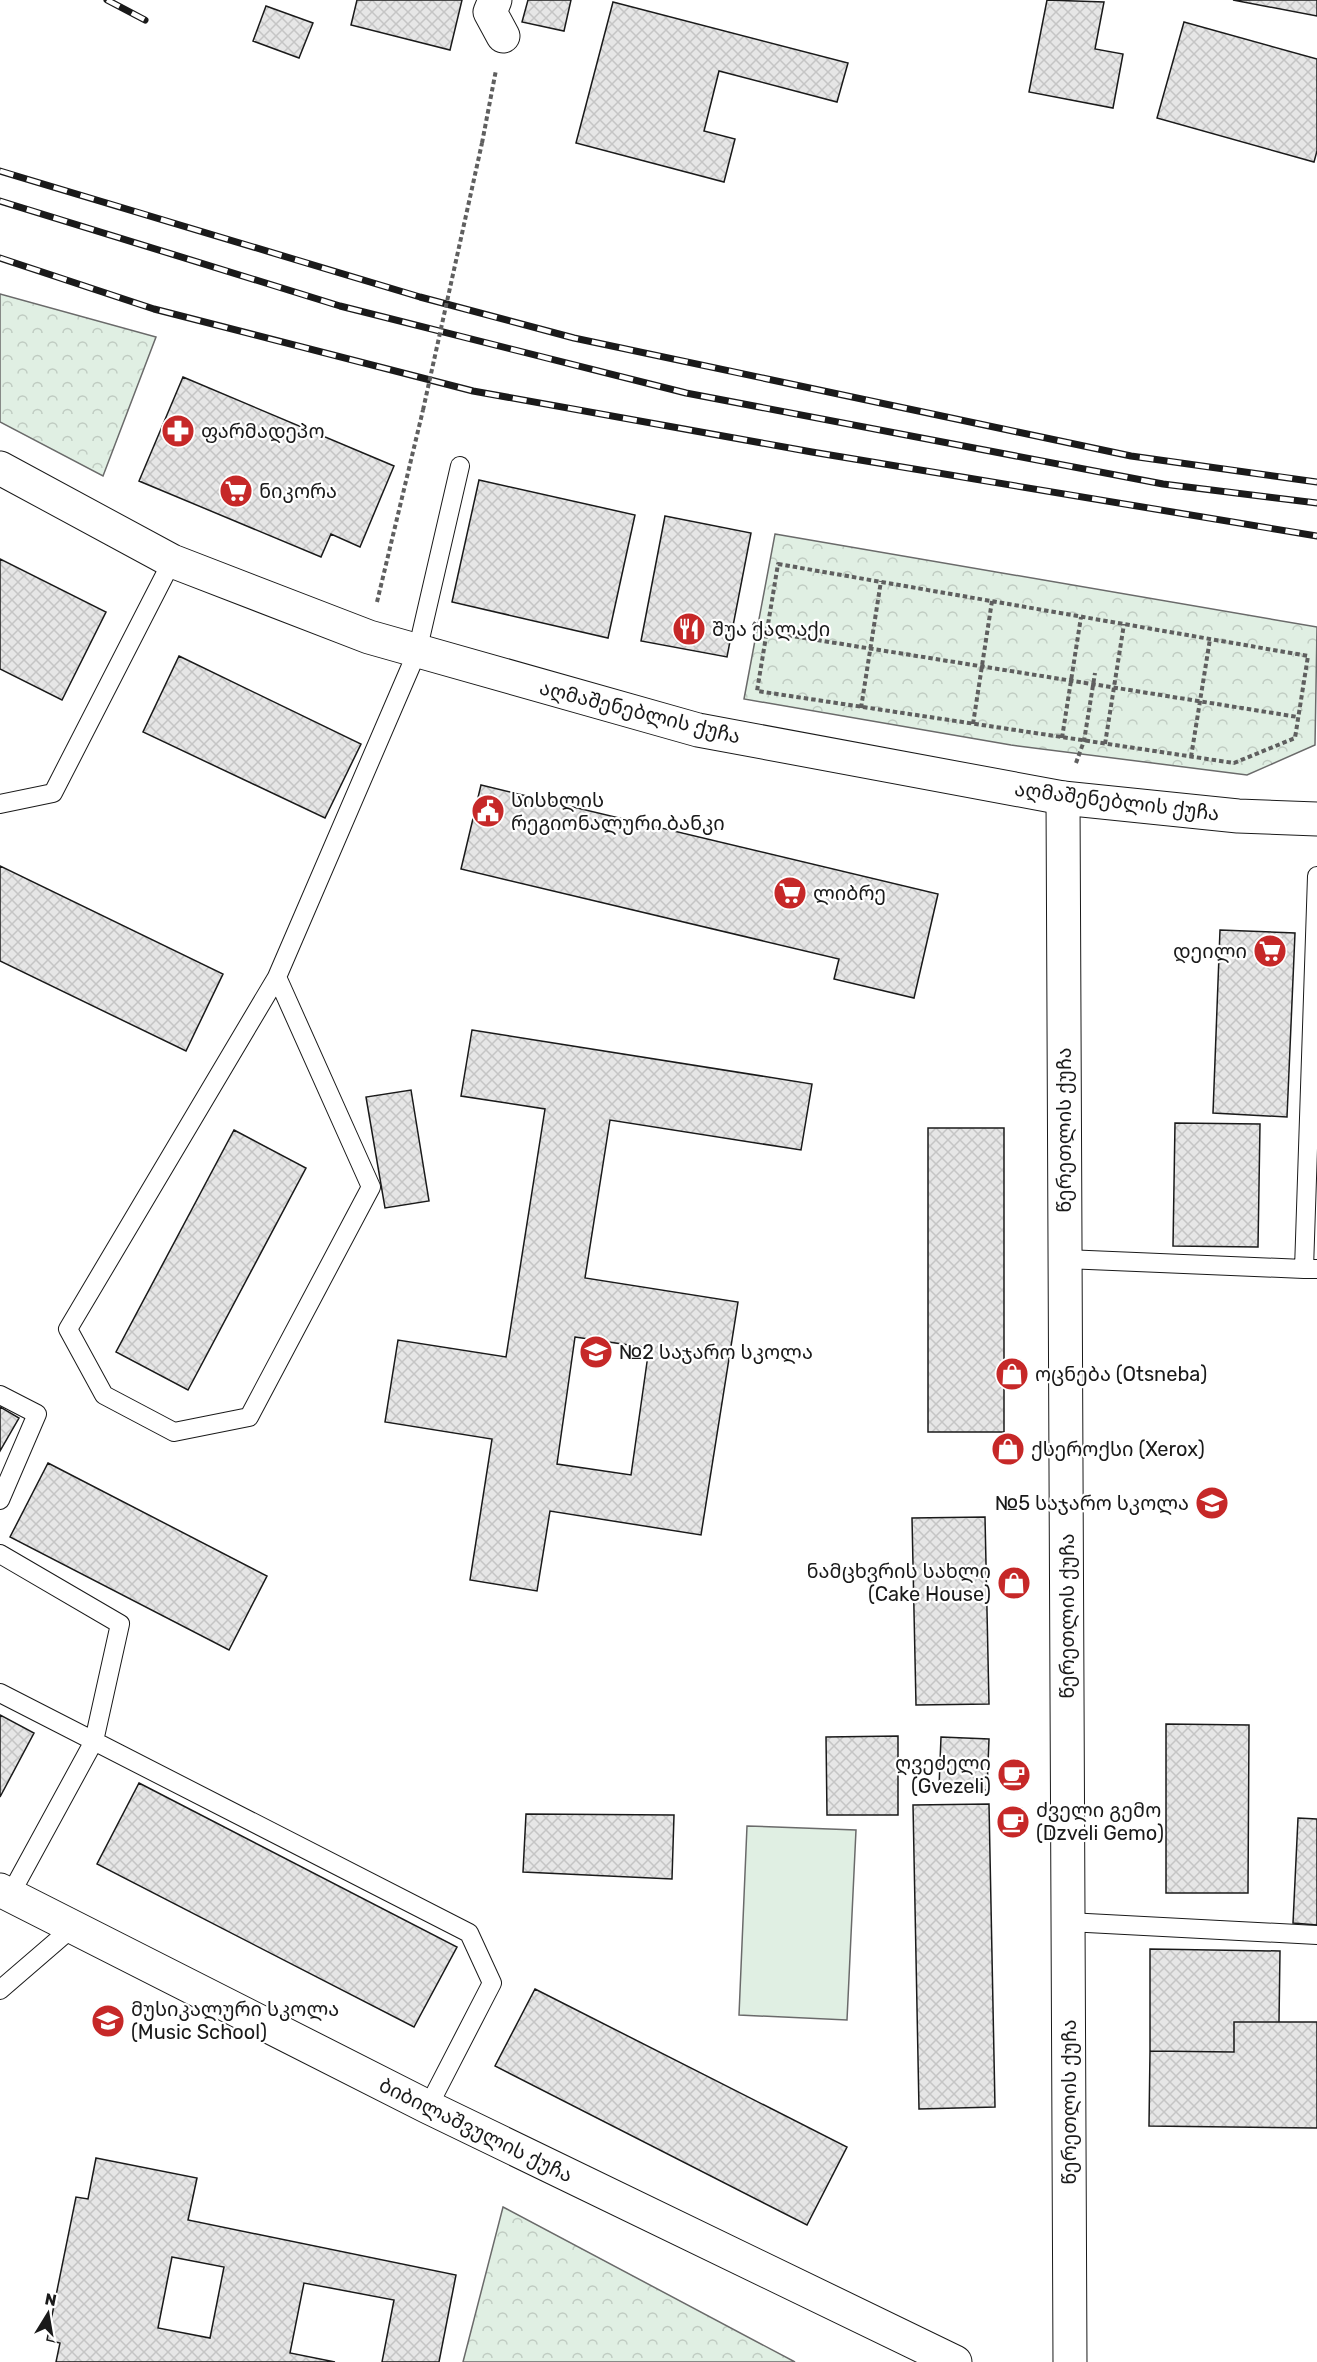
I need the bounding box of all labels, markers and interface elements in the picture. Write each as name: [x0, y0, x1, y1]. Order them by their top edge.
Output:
pharmacy icon: ფარმადეპო: [160, 413, 196, 449]
place label: ფარმადეპო: [201, 419, 324, 444]
supermarket icon: ნიკორა: [218, 473, 254, 509]
place label: ნიკორა: [259, 479, 337, 503]
restaurant icon: შუა ქალაქი: [671, 611, 707, 647]
place label: შუა ქალაქი: [712, 617, 830, 642]
street label: აღმაშენებლის ქუჩა: [537, 675, 743, 750]
street label: აღმაშენებლის ქუჩა: [1013, 777, 1221, 826]
place label: სისხლის რეგიონალური ბანკი: [511, 788, 725, 836]
public building icon: სისხლის რეგიონალური ბანკი: [470, 793, 506, 829]
supermarket icon: ლიბრე: [772, 875, 808, 911]
place label: ლიბრე: [813, 881, 886, 906]
supermarket icon: დეილი: [1252, 933, 1288, 969]
place label: დეილი: [1173, 939, 1247, 964]
street label: წერეთლის ქუჩა: [1052, 1047, 1077, 1213]
school or university icon: №2 საჯარო სკოლა: [578, 1334, 614, 1370]
place label: №2 საჯარო სკოლა: [619, 1340, 813, 1365]
shop icon: ოცნება (Otsneba): [994, 1356, 1030, 1392]
place label: ოცნება (Otsneba): [1035, 1362, 1207, 1386]
shop icon: ქსეროქსი (Xerox): [990, 1431, 1026, 1467]
place label: ქსეროქსი (Xerox): [1031, 1437, 1205, 1461]
school or university icon: №5 საჯარო სკოლა: [1194, 1485, 1230, 1521]
place label: №5 საჯარო სკოლა: [995, 1491, 1189, 1516]
street label: წერეთლის ქუჩა: [1055, 1533, 1080, 1699]
place label: ნამცხვრის სახლი (Cake House): [807, 1559, 991, 1606]
shop icon: ნამცხვრის სახლი (Cake House): [996, 1565, 1032, 1601]
place label: ღვეძელი (Gvezeli): [895, 1751, 991, 1798]
cafe icon: ღვეძელი (Gvezeli): [996, 1757, 1032, 1793]
place label: ძველი გემო (Dzveli Gemo): [1036, 1798, 1164, 1845]
cafe icon: ძველი გემო (Dzveli Gemo): [995, 1804, 1031, 1840]
place label: მუსიკალური სკოლა (Music School): [131, 1997, 339, 2044]
school or university icon: მუსიკალური სკოლა (Music School): [90, 2003, 126, 2039]
street label: წერეთლის ქუჩა: [1057, 2019, 1082, 2185]
street label: ბიბილაშვულის ქუჩა: [375, 2073, 577, 2188]
north arrow: [18, 2284, 78, 2344]
text: N: [43, 2289, 58, 2310]

